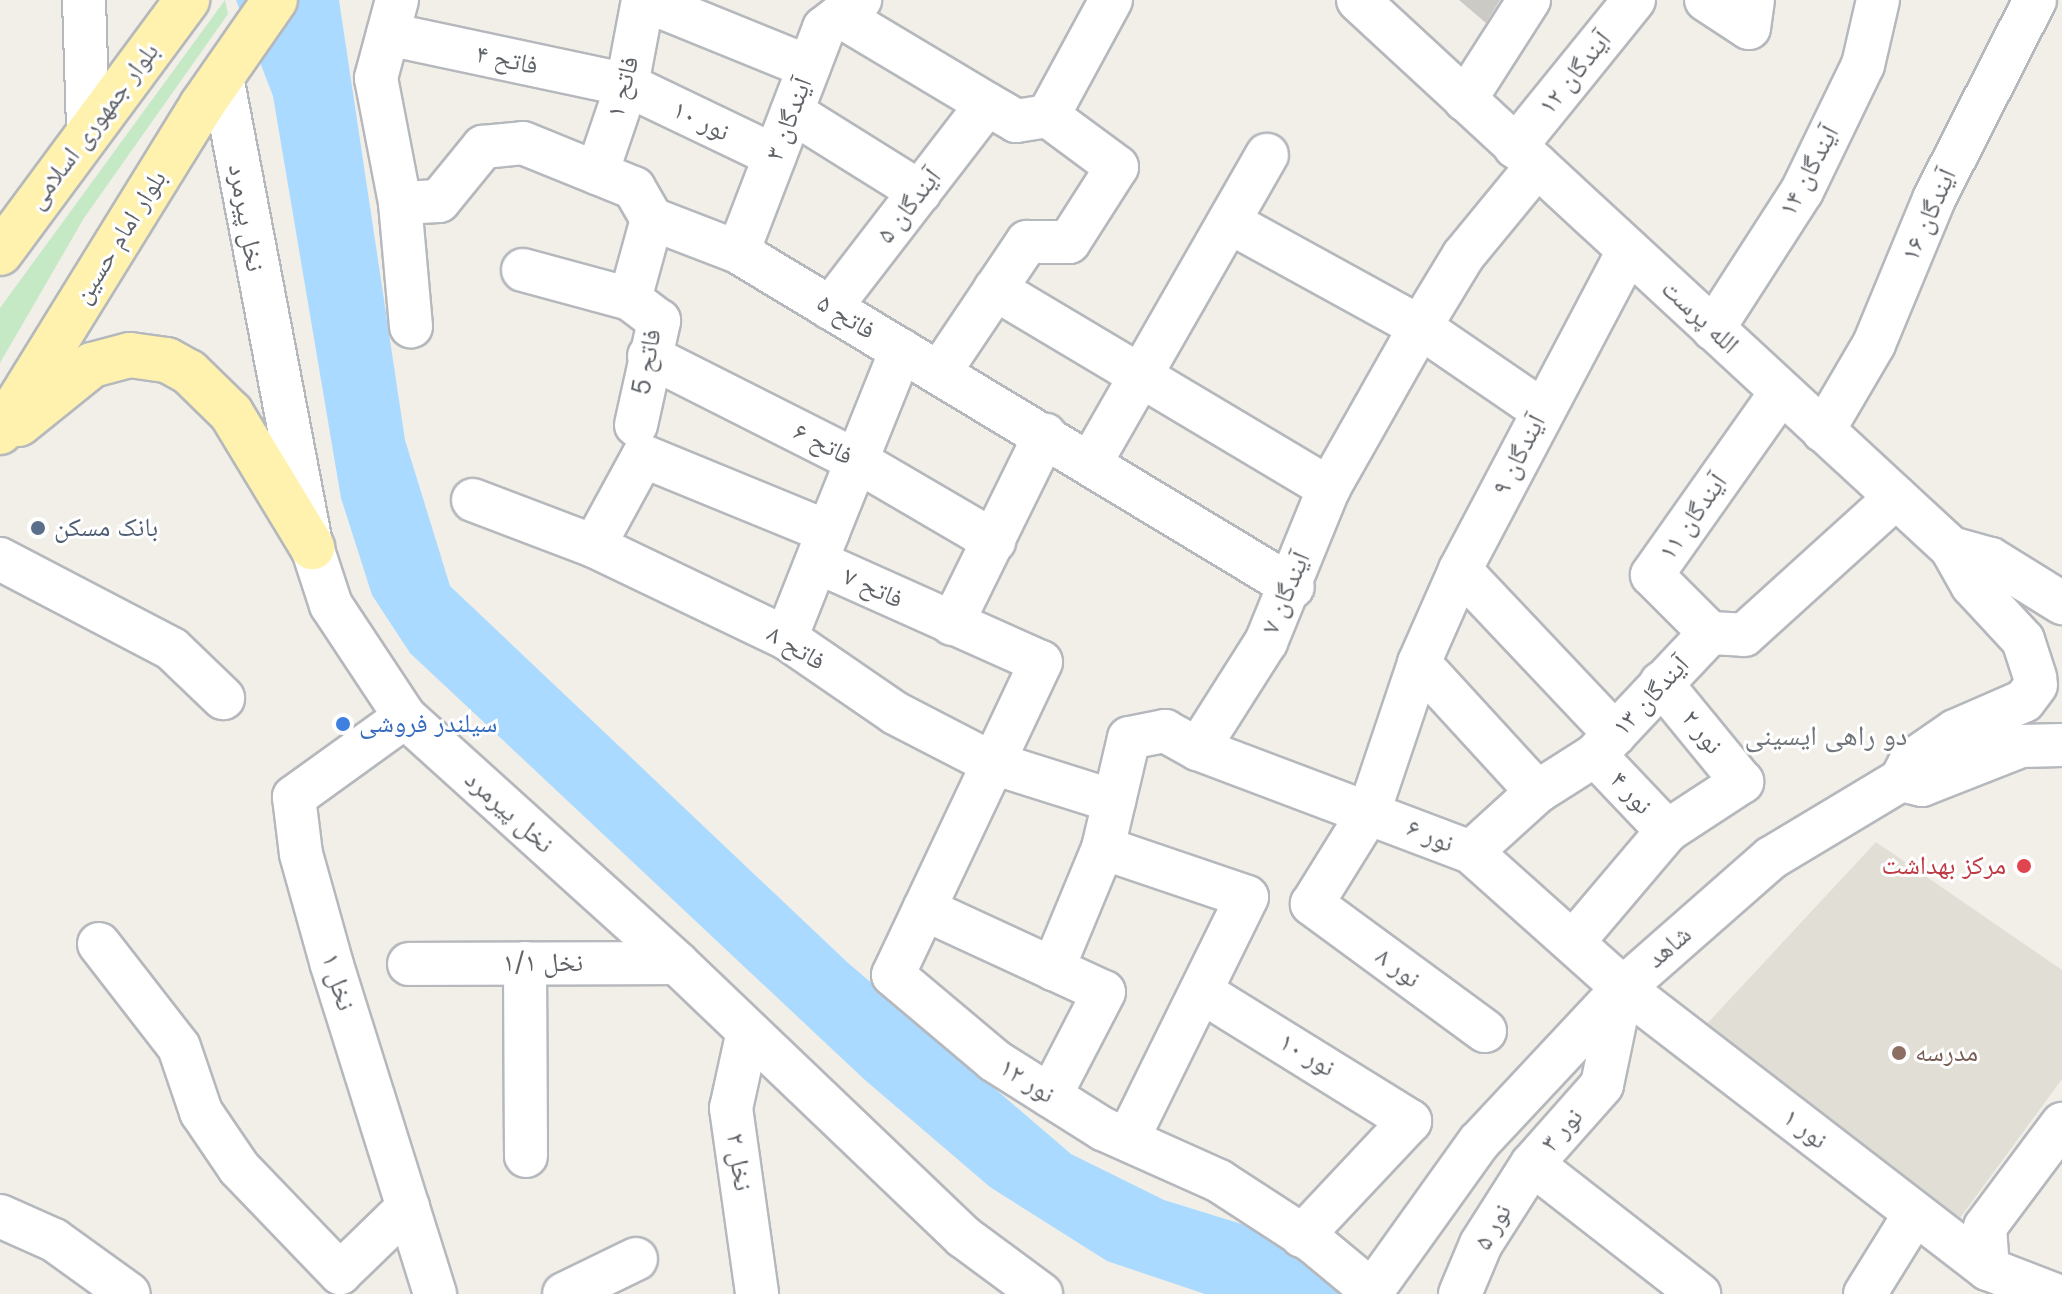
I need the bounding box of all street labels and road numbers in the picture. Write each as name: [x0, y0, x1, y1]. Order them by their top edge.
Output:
street label: آیندگان ۱۲: [1532, 25, 1618, 121]
street label: بلوار جمهوری اسلامی: [20, 37, 166, 215]
street label: فاتح ۴: [473, 38, 541, 82]
street label: فاتح ۱: [600, 53, 646, 121]
street label: آیندگان ۳: [759, 73, 819, 165]
street label: نور ۱۰: [667, 94, 735, 148]
street label: آیندگان ۱۴: [1772, 120, 1846, 222]
street label: نخل پیرمرد: [221, 162, 271, 274]
street label: آیندگان ۵: [870, 162, 948, 250]
street label: آیندگان ۱۶: [1895, 164, 1963, 266]
street label: بلوار امام حسین: [67, 165, 173, 309]
street label: الله پرست: [1655, 273, 1745, 361]
street label: فاتح ۵: [811, 288, 881, 346]
street label: فاتح 5: [626, 327, 668, 397]
street label: آیندگان ۹: [1486, 410, 1552, 500]
street label: فاتح ۶: [788, 416, 858, 472]
street label: آیندگان ۱۱: [1652, 468, 1734, 566]
street label: آیندگان ۷: [1255, 547, 1317, 639]
street label: فاتح ۷: [838, 561, 908, 615]
street label: فاتح ۸: [761, 619, 831, 677]
street label: آیندگان ۱۳: [1606, 650, 1696, 742]
street label: نور ۲: [1675, 704, 1729, 760]
street label: نخل پیرمرد: [458, 764, 560, 860]
street label: نور ۴: [1603, 765, 1659, 821]
street label: نور ۶: [1402, 813, 1458, 859]
street label: شاهد: [1640, 919, 1698, 975]
street label: نور ۸: [1369, 941, 1427, 995]
street label: نخل ۱/۱: [503, 947, 583, 979]
street label: نخل ۱: [315, 950, 361, 1014]
street label: نور ۱۰: [1273, 1026, 1341, 1084]
street label: نور ۱۲: [994, 1052, 1060, 1110]
street label: نور ۳: [1534, 1102, 1590, 1158]
street label: نور ۱: [1777, 1102, 1833, 1156]
street label: نخل ۲: [719, 1131, 759, 1193]
street label: نور ۵: [1468, 1198, 1518, 1256]

